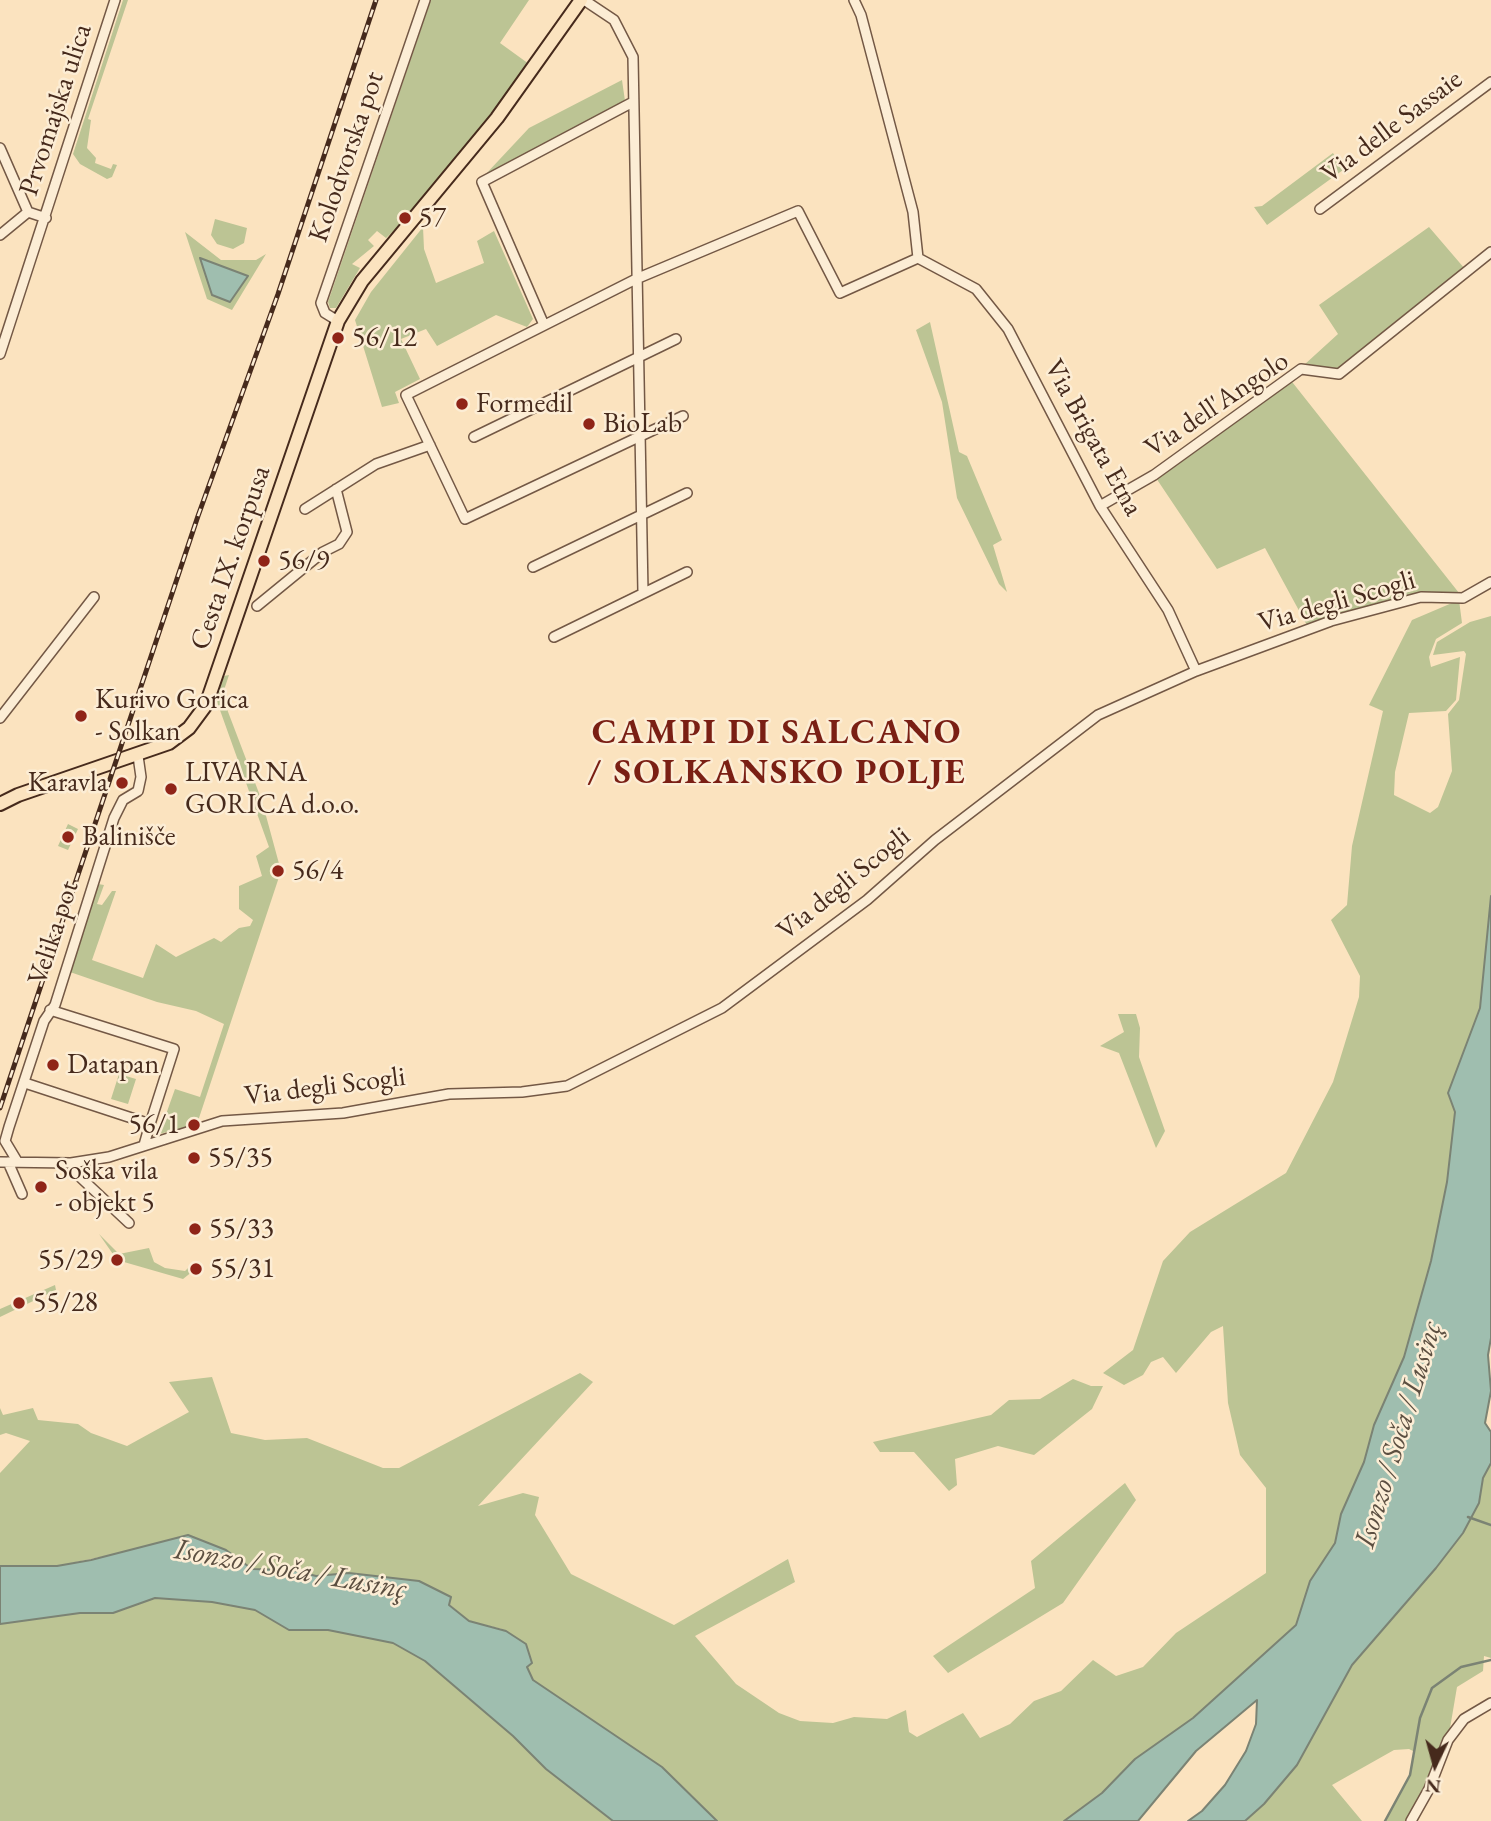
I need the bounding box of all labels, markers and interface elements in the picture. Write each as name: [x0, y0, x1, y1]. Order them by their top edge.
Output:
street label: Prvomajska ulica: [12, 20, 100, 200]
street label: Via delle Sassaie: [1315, 63, 1469, 191]
street label: Kolodvorska pot: [302, 67, 392, 247]
place label: 57: [419, 201, 446, 235]
marker: 57: [397, 210, 413, 226]
place label: 56/12: [352, 321, 417, 355]
marker: 56/12: [330, 330, 346, 346]
street label: Via dell'Angolo: [1139, 345, 1295, 465]
street label: Via Brigata Etna: [1036, 354, 1150, 522]
place label: Formedil: [476, 387, 573, 421]
marker: Formedil: [454, 396, 470, 412]
place label: BioLab: [603, 407, 682, 441]
marker: BioLab: [581, 416, 597, 432]
street label: Cesta IX. korpusa: [184, 461, 278, 655]
place label: 56/9: [278, 544, 329, 578]
marker: 56/9: [256, 553, 272, 569]
street label: Via degli Scogli: [1255, 564, 1419, 640]
place label: Kurivo Gorica - Solkan: [95, 683, 249, 749]
marker: Kurivo Gorica - Solkan: [73, 708, 89, 724]
district label: CAMPI DI SALCANO / SOLKANSKO POLJE: [589, 712, 965, 794]
place label: LIVARNA GORICA d.o.o.: [185, 756, 360, 822]
place label: Karavla: [28, 766, 108, 800]
marker: Karavla: [114, 775, 130, 791]
marker: LIVARNA GORICA d.o.o.: [163, 781, 179, 797]
place label: Balinišče: [82, 820, 176, 854]
street label: Via degli Scogli: [771, 820, 917, 948]
marker: Balinišče: [60, 829, 76, 845]
place label: 56/4: [292, 854, 343, 888]
marker: 56/4: [270, 863, 286, 879]
street label: Velika pot: [21, 877, 87, 989]
place label: Datapan: [67, 1048, 159, 1082]
marker: Datapan: [45, 1057, 61, 1073]
street label: Via degli Scogli: [243, 1060, 407, 1114]
place label: 56/1: [129, 1108, 180, 1142]
marker: 56/1: [186, 1117, 202, 1133]
place label: 55/35: [208, 1141, 273, 1175]
marker: 55/35: [186, 1150, 202, 1166]
place label: Soška vila - objekt 5: [55, 1154, 158, 1220]
marker: Soška vila - objekt 5: [33, 1179, 49, 1195]
place label: 55/33: [209, 1212, 274, 1246]
marker: 55/33: [187, 1221, 203, 1237]
place label: 55/29: [38, 1243, 103, 1277]
marker: 55/29: [109, 1252, 125, 1268]
place label: 55/31: [210, 1252, 275, 1286]
marker: 55/31: [188, 1261, 204, 1277]
place label: 55/28: [33, 1286, 98, 1320]
marker: 55/28: [11, 1295, 27, 1311]
water label: Isonzo / Soča / Lusinç: [1347, 1318, 1451, 1552]
water label: Isonzo / Soča / Lusinç: [171, 1532, 409, 1608]
north arrow: [1400, 1730, 1470, 1800]
text: N: [1424, 1773, 1442, 1800]

